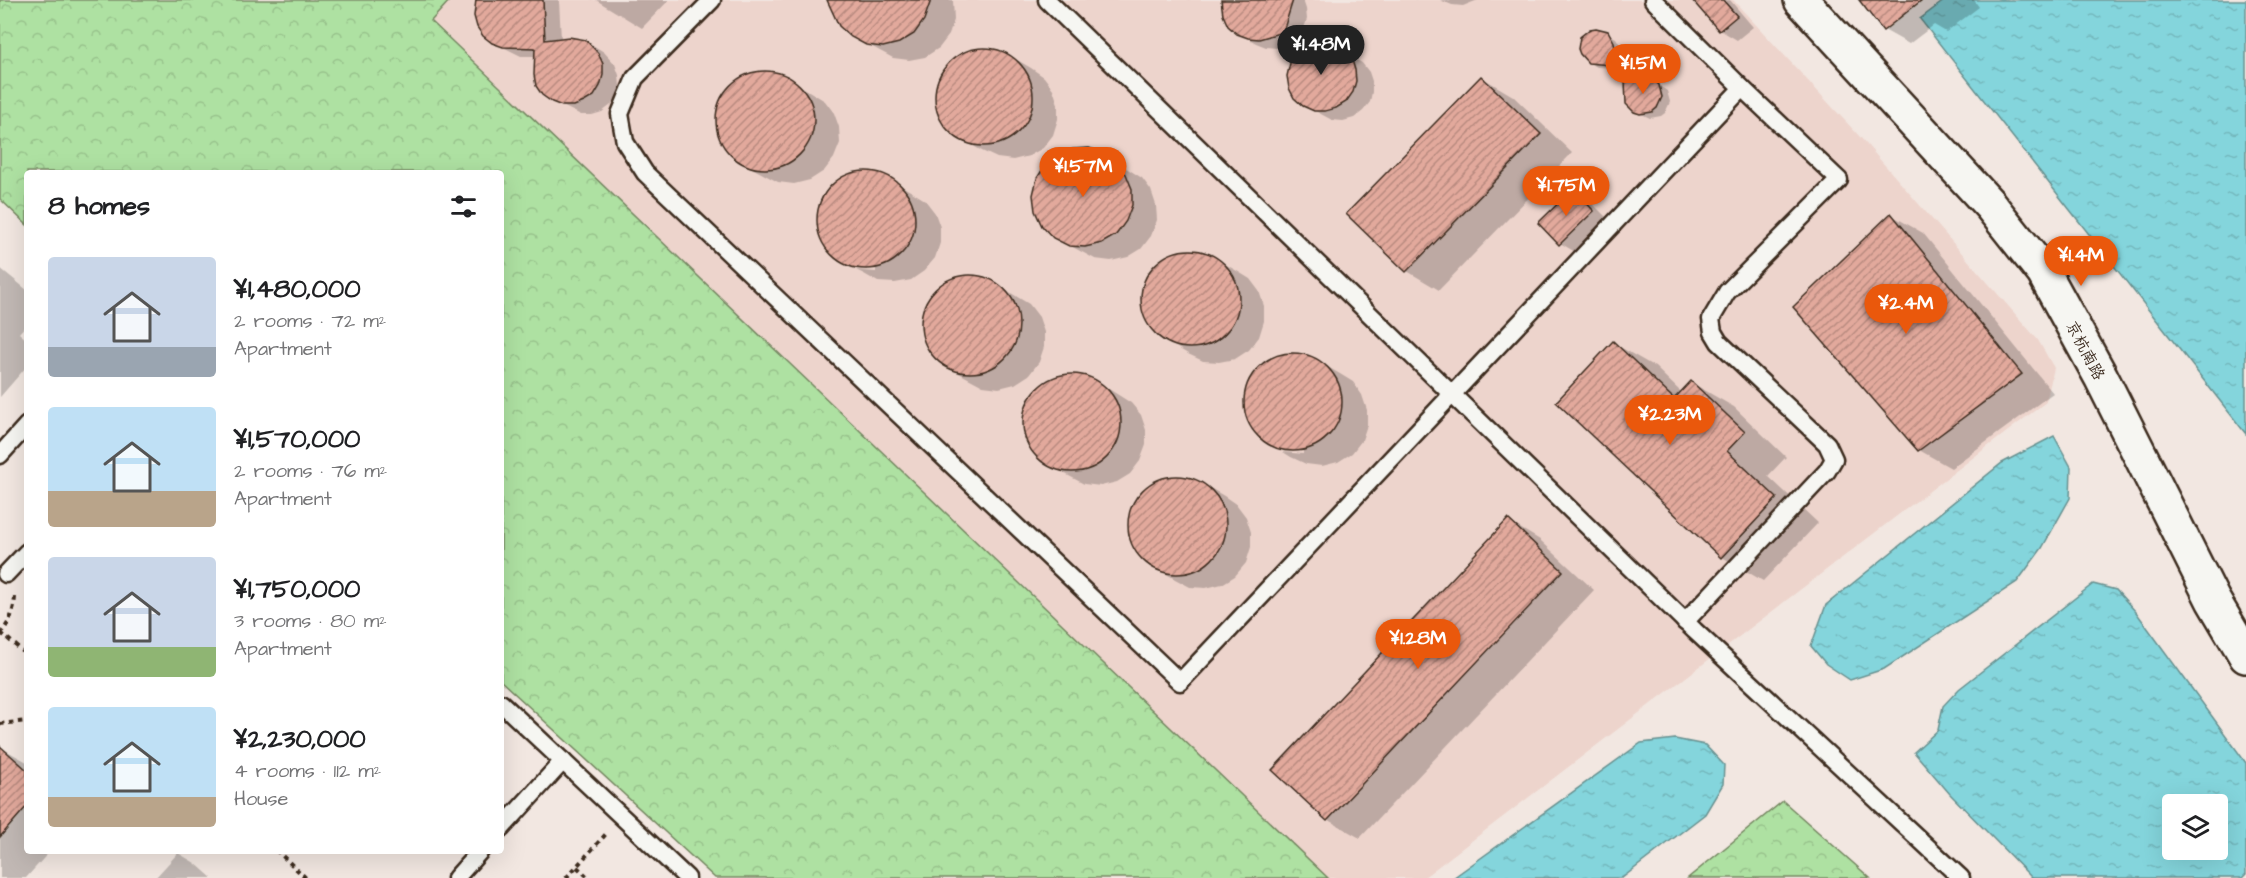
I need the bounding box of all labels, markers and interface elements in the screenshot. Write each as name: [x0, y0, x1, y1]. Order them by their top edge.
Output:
pin: ¥1.48M: [1272, 25, 1370, 76]
text: ¥1.48M: [1291, 30, 1351, 58]
pin: ¥1.5M: [1601, 44, 1685, 95]
text: ¥1.5M: [1620, 49, 1666, 77]
pin: ¥1.57M: [1034, 147, 1132, 198]
text: ¥1.57M: [1053, 152, 1113, 180]
pin: ¥1.75M: [1517, 166, 1615, 217]
text: ¥1.75M: [1536, 171, 1596, 199]
text: 8 homes: [48, 188, 150, 224]
icon: filters: [447, 190, 480, 223]
pin: ¥1.4M: [2039, 236, 2123, 287]
text: ¥1.4M: [2058, 241, 2104, 269]
text: ¥1,480,000: [234, 271, 361, 307]
icon: home: [96, 281, 168, 353]
pin: ¥2.4M: [1864, 284, 1948, 335]
text: ¥2.4M: [1878, 289, 1934, 317]
text: 2 rooms · 72 m²: [234, 307, 386, 335]
street label: 京杭南路: [2060, 317, 2110, 384]
text: Apartment: [234, 335, 332, 363]
pin: ¥2.23M: [1621, 395, 1719, 446]
text: ¥2.23M: [1638, 400, 1702, 428]
text: ¥1,570,000: [234, 421, 360, 457]
icon: home: [96, 431, 168, 503]
text: 2 rooms · 76 m²: [234, 457, 387, 485]
text: Apartment: [234, 485, 332, 513]
text: ¥1,750,000: [234, 571, 360, 607]
icon: home: [96, 581, 168, 653]
text: 3 rooms · 80 m²: [234, 607, 387, 635]
pin: ¥1.28M: [1369, 619, 1467, 670]
text: ¥1.28M: [1389, 624, 1447, 652]
text: Apartment: [234, 635, 332, 663]
text: ¥2,230,000: [234, 721, 366, 757]
icon: home: [96, 731, 168, 803]
text: 4 rooms · 112 m²: [234, 757, 381, 785]
text: House: [234, 785, 288, 813]
map controls: [2162, 794, 2228, 860]
button: layers: [2162, 794, 2228, 860]

